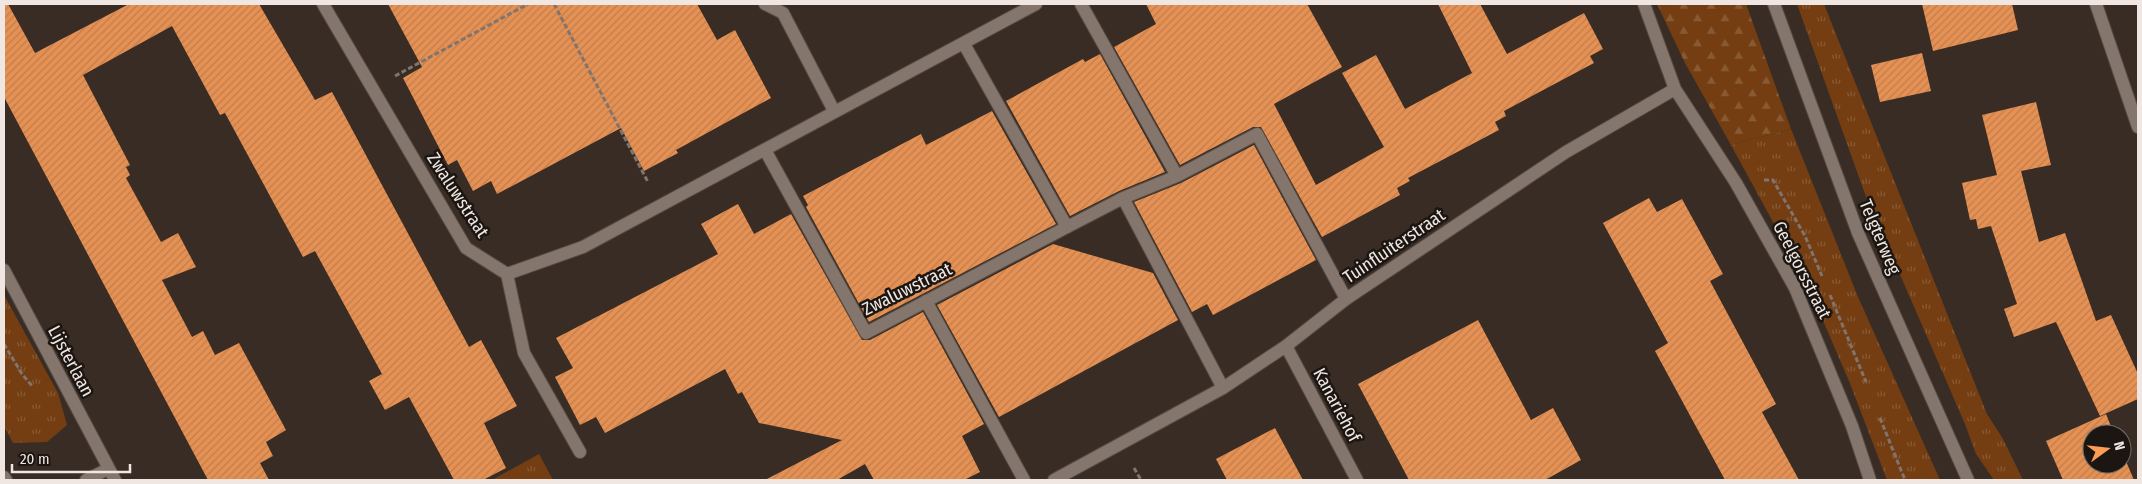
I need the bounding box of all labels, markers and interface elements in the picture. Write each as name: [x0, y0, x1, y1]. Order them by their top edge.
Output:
street label: Zwaluwstraat: [422, 148, 494, 242]
street label: Telgterweg: [1854, 196, 1906, 278]
street label: Tuinfluiterstraat: [1339, 204, 1449, 288]
street label: Geelgorsstraat: [1768, 217, 1836, 323]
street label: Zwaluwstraat: [858, 258, 956, 320]
street label: Lijsterlaan: [43, 322, 99, 400]
street label: Kanariehof: [1308, 364, 1366, 447]
north arrow: [2082, 424, 2132, 474]
text: N: [2110, 440, 2128, 452]
scale bar: [12, 442, 130, 474]
text: 20 m: [20, 450, 50, 468]

